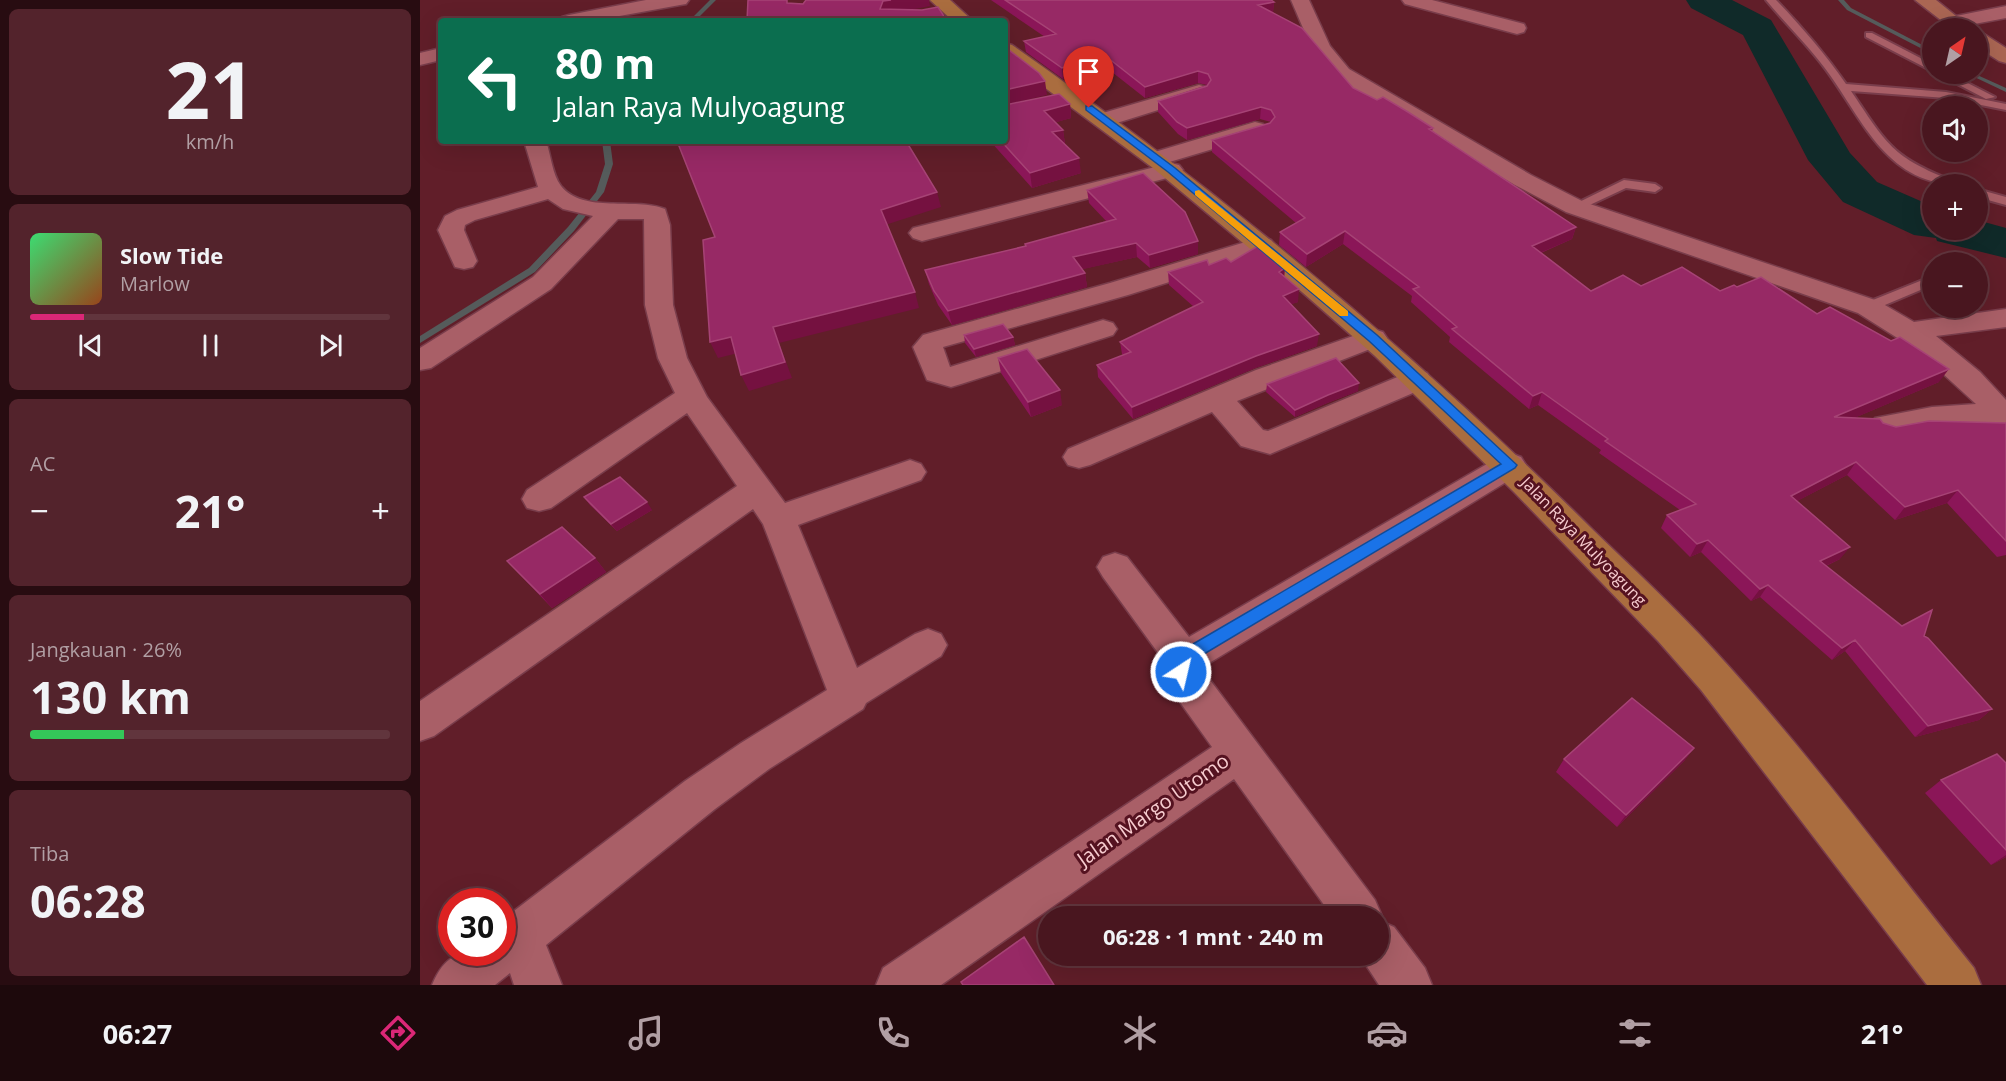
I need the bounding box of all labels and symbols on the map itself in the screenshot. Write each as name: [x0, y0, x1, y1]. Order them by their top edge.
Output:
north arrow: [1922, 18, 1988, 84]
pin: [1063, 46, 1114, 108]
street label: Jalan Raya Mulyoagung: [1515, 470, 1652, 611]
position arrow: [1149, 640, 1213, 704]
street label: Jalan Margo Utomo: [1070, 747, 1234, 873]
speed limit sign: 30: [438, 888, 516, 966]

